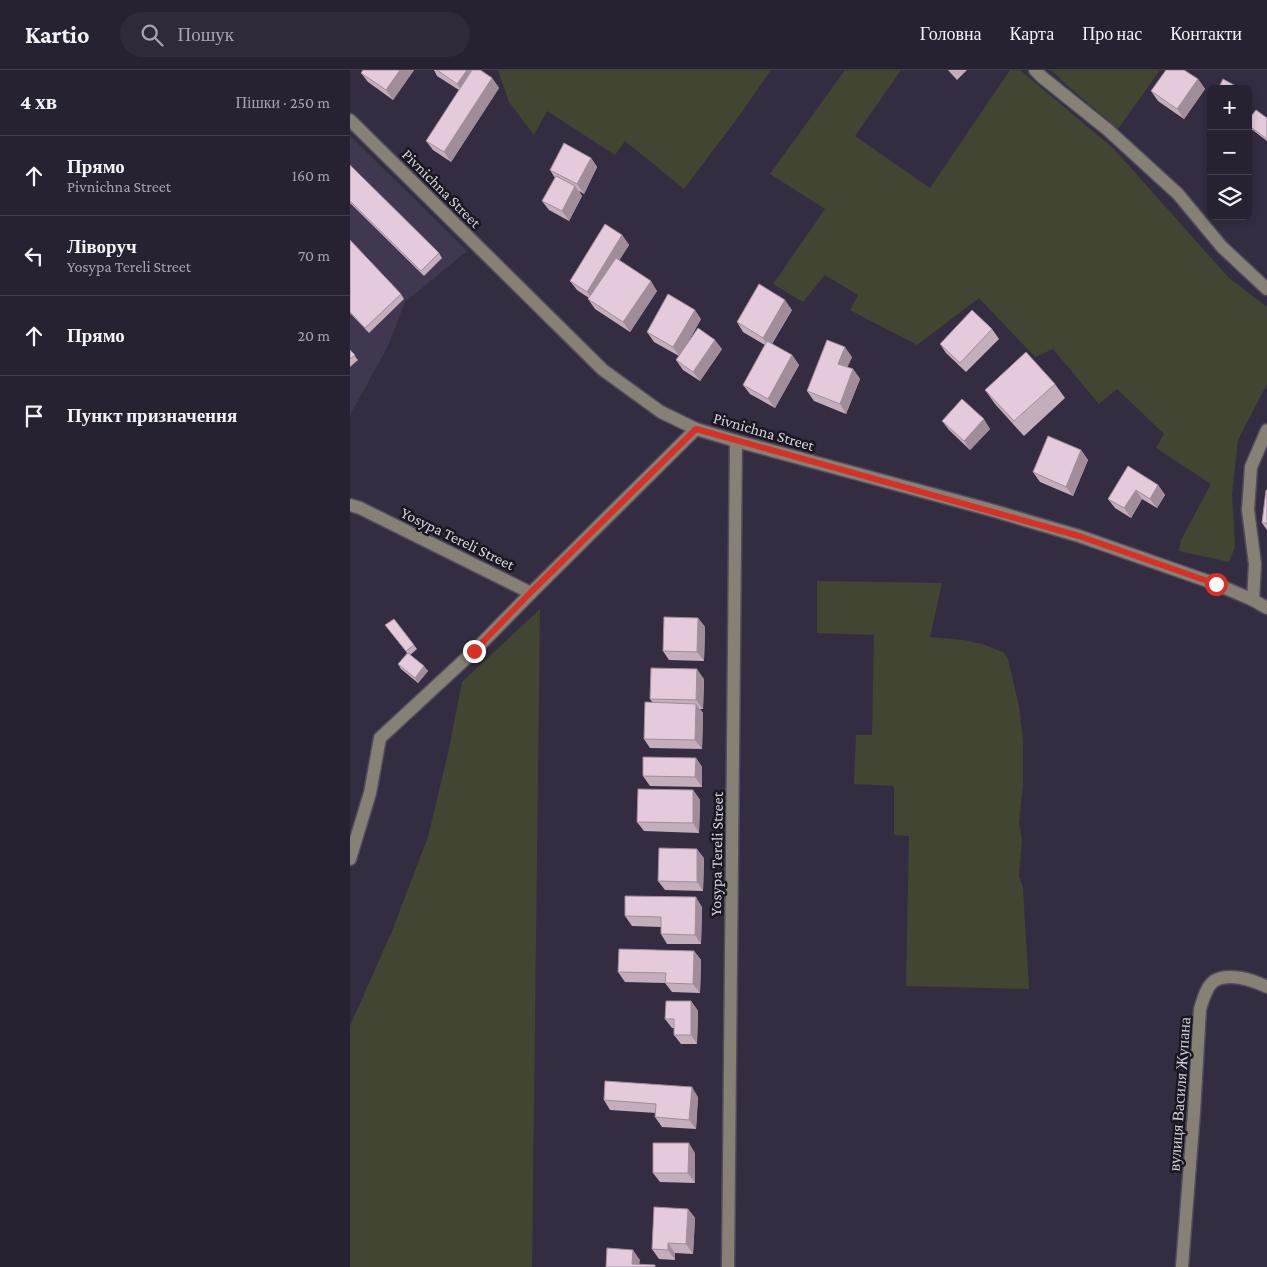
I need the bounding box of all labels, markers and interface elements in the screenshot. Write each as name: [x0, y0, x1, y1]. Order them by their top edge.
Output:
search box: [120, 12, 470, 57]
text: Kartio: [25, 21, 90, 48]
icon: search: [138, 21, 166, 49]
text: Пошук: [178, 24, 234, 45]
text: Головна: [920, 24, 982, 44]
text: Карта: [1010, 24, 1054, 44]
text: Про нас: [1082, 24, 1142, 44]
text: Контакти: [1170, 24, 1242, 44]
map controls: [1207, 85, 1252, 220]
button: +: [1207, 85, 1252, 130]
text: 4 хв: [20, 90, 57, 114]
text: Пішки · 250 m: [235, 94, 330, 111]
button: −: [1207, 130, 1252, 175]
street label: Pivnichna Street: [399, 146, 485, 232]
text: Прямо: [67, 156, 125, 177]
icon: ahead: [20, 162, 48, 190]
text: 160 m: [292, 167, 330, 184]
button: layers: [1207, 175, 1252, 220]
text: Pivnichna Street: [67, 178, 171, 195]
text: Ліворуч: [67, 236, 137, 257]
icon: left: [20, 242, 48, 270]
text: 70 m: [298, 247, 330, 264]
text: Yosypa Tereli Street: [67, 258, 191, 275]
icon: ahead: [20, 322, 48, 350]
text: Прямо: [67, 325, 125, 346]
text: 20 m: [297, 327, 330, 344]
icon: arrive: [20, 402, 48, 430]
text: Пункт призначення: [67, 405, 237, 426]
street label: Pivnichna Street: [712, 409, 817, 454]
street label: Yosypa Tereli Street: [398, 504, 518, 574]
route start: [1205, 573, 1228, 596]
route end: [463, 640, 486, 663]
street label: Yosypa Tereli Street: [707, 791, 727, 916]
street label: вулиця Василя Жупана: [1166, 1016, 1194, 1172]

